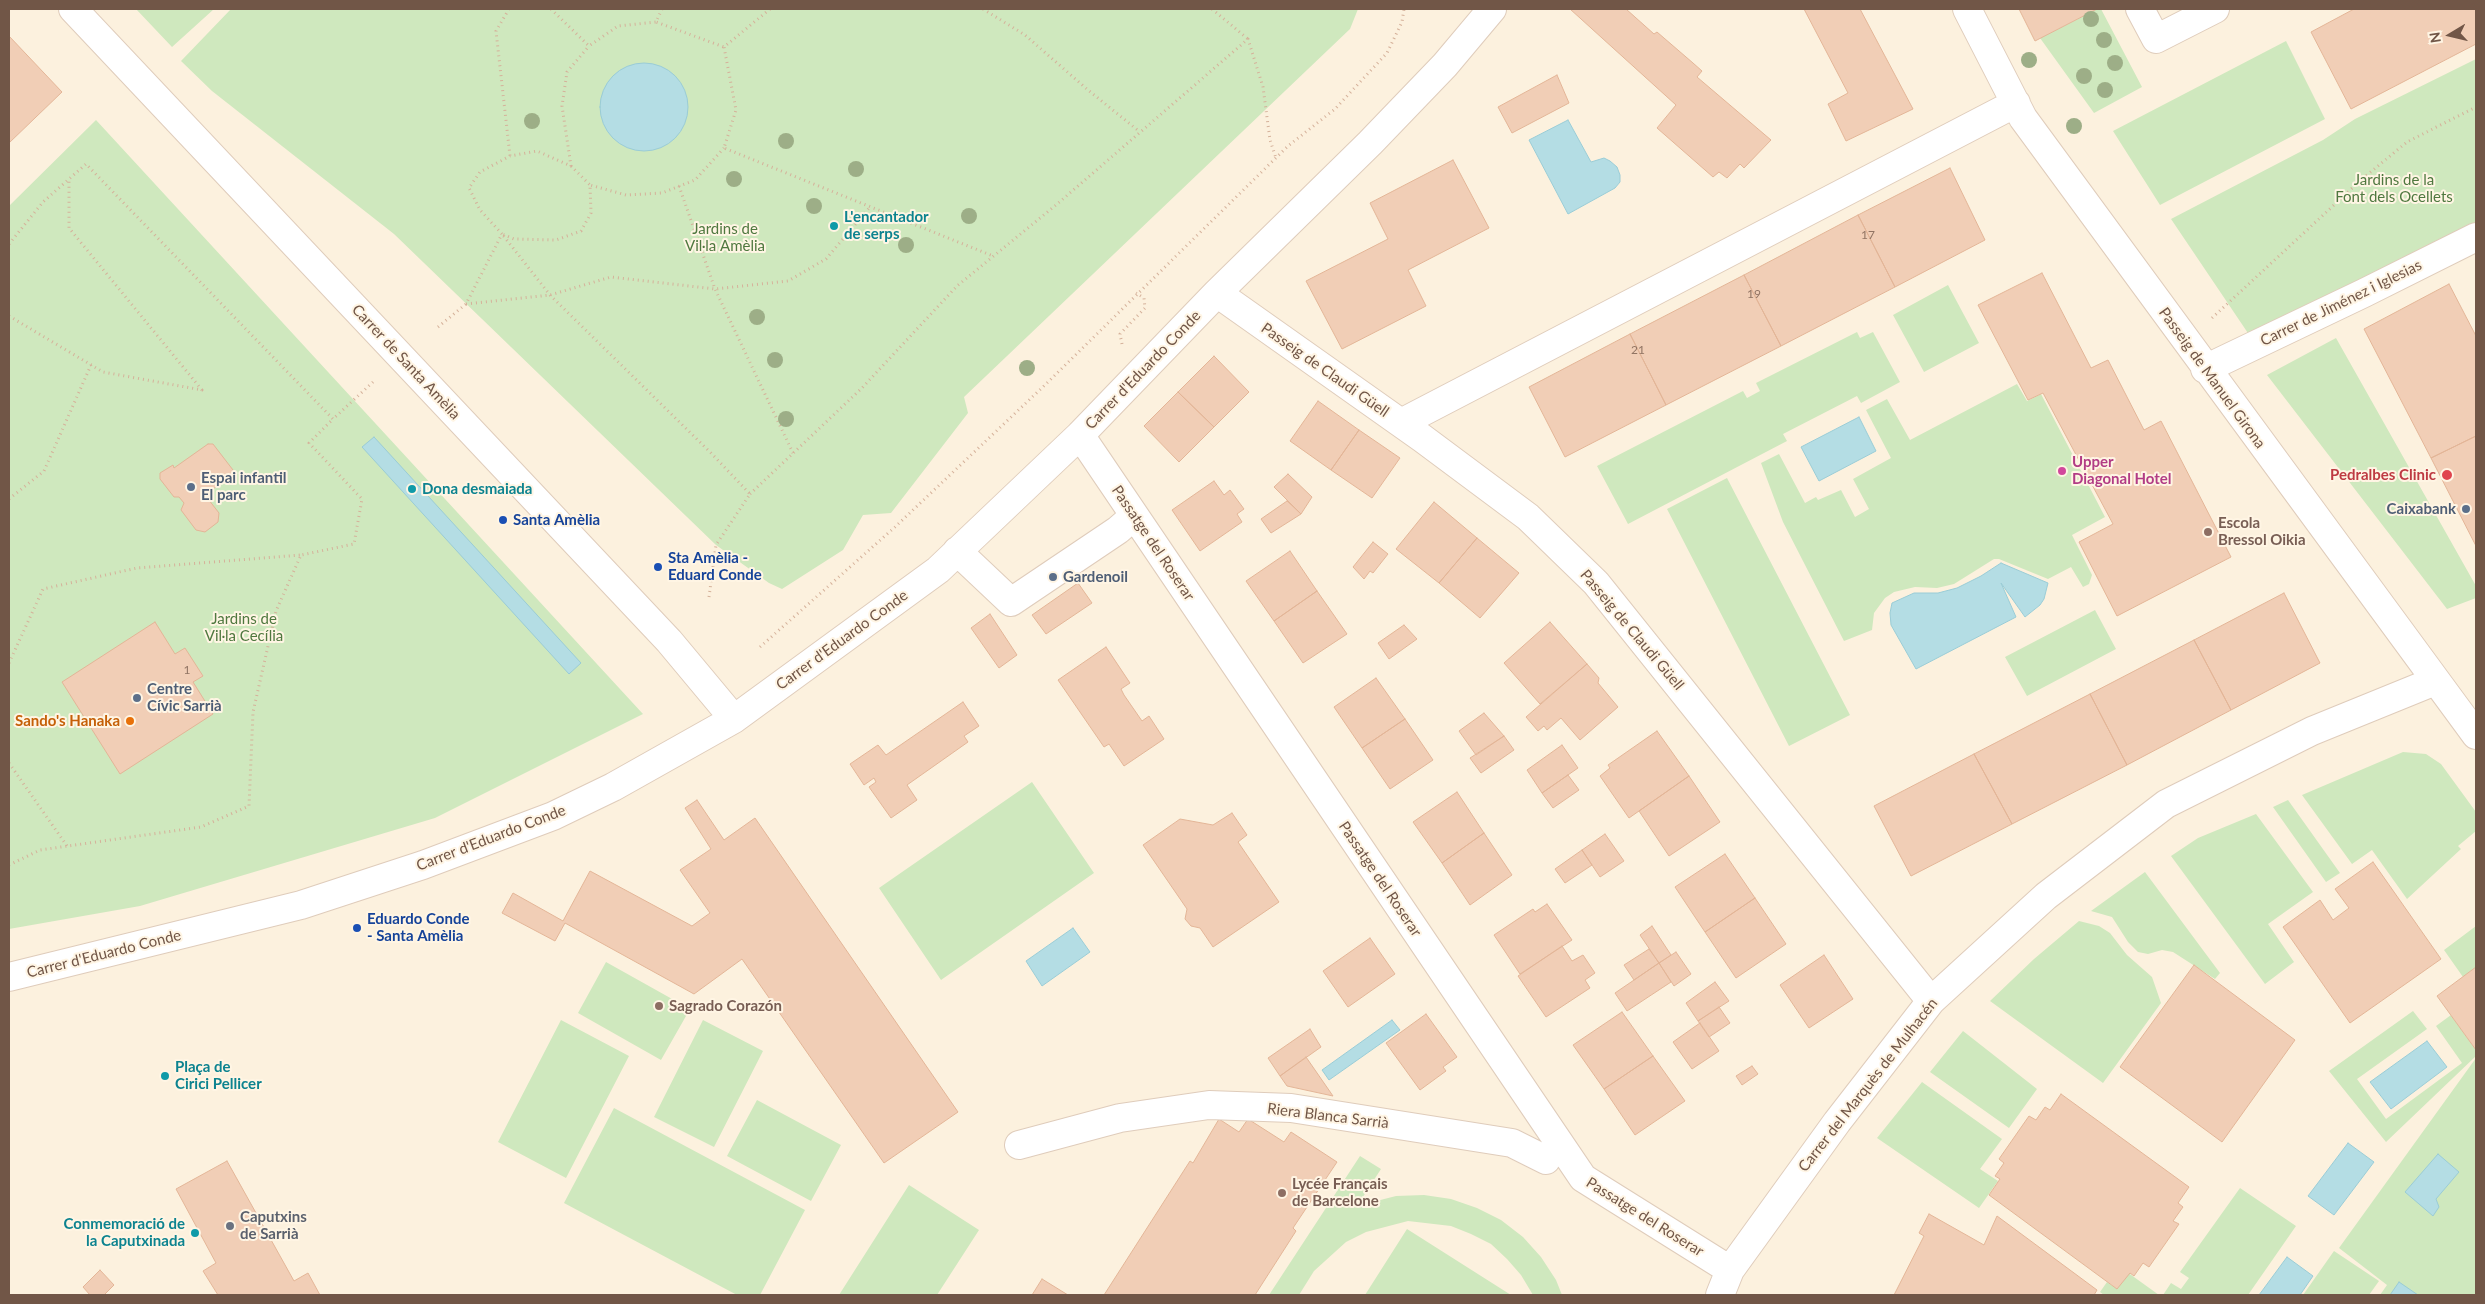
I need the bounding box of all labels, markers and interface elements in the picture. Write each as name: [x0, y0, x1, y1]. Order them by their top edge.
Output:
north arrow: [2425, 10, 2475, 60]
text: N: [2425, 31, 2444, 44]
park label: Jardins de la Font dels Ocellets: [2335, 171, 2453, 206]
place label: L'encantador de serps: [844, 208, 929, 243]
park label: Jardins de Vil·la Amèlia: [685, 220, 765, 255]
marker: L'encantador de serps: [828, 220, 840, 232]
house number: 17: [1861, 228, 1875, 242]
street label: Carrer de Jiménez i Iglesias: [2257, 256, 2425, 350]
house number: 19: [1747, 287, 1761, 301]
street label: Carrer de Santa Amèlia: [348, 301, 464, 423]
street label: Passeig de Manuel Girona: [2155, 304, 2269, 452]
street label: Carrer d'Eduardo Conde: [1082, 307, 1204, 433]
street label: Passeig de Claudi Güell: [1258, 319, 1392, 421]
house number: 21: [1631, 343, 1645, 357]
place label: Upper Diagonal Hotel: [2072, 453, 2172, 488]
marker: Upper Diagonal Hotel: [2056, 465, 2068, 477]
place label: Pedralbes Clinic: [2330, 466, 2436, 484]
marker: Pedralbes Clinic: [2440, 468, 2454, 482]
place label: Espai infantil El parc: [201, 469, 287, 504]
place label: Dona desmaiada: [422, 480, 532, 498]
marker: Espai infantil El parc: [185, 481, 197, 493]
street label: Passatge del Roserar: [1108, 482, 1198, 604]
marker: Dona desmaiada: [406, 483, 418, 495]
place label: Caixabank: [2387, 500, 2456, 518]
marker: Caixabank: [2460, 503, 2472, 515]
place label: Santa Amèlia: [513, 511, 600, 529]
marker: Santa Amèlia: [497, 514, 509, 526]
place label: Escola Bressol Oikia: [2218, 514, 2306, 549]
marker: Escola Bressol Oikia: [2202, 526, 2214, 538]
place label: Sta Amèlia - Eduard Conde: [668, 549, 762, 584]
marker: Sta Amèlia - Eduard Conde: [652, 561, 664, 573]
street label: Passeig de Claudi Güell: [1576, 566, 1688, 694]
place label: Gardenoil: [1063, 568, 1128, 586]
marker: Gardenoil: [1047, 571, 1059, 583]
street label: Carrer d'Eduardo Conde: [773, 586, 911, 694]
park label: Jardins de Vil·la Cecília: [205, 610, 283, 645]
house number: 1: [184, 663, 190, 677]
place label: Centre Cívic Sarrià: [147, 680, 222, 715]
marker: Centre Cívic Sarrià: [131, 692, 143, 704]
place label: Sando's Hanaka: [15, 712, 120, 730]
marker: Sando's Hanaka: [124, 715, 136, 727]
street label: Carrer d'Eduardo Conde: [414, 801, 568, 875]
street label: Passatge del Roserar: [1335, 818, 1425, 940]
place label: Eduardo Conde - Santa Amèlia: [367, 910, 469, 945]
marker: Eduardo Conde - Santa Amèlia: [351, 922, 363, 934]
street label: Carrer d'Eduardo Conde: [25, 926, 183, 982]
street label: Carrer del Marquès de Mulhacén: [1795, 995, 1941, 1175]
place label: Sagrado Corazón: [669, 997, 782, 1015]
marker: Sagrado Corazón: [653, 1000, 665, 1012]
place label: Plaça de Cirici Pellicer: [175, 1058, 262, 1093]
marker: Plaça de Cirici Pellicer: [159, 1070, 171, 1082]
street label: Riera Blanca Sarrià: [1266, 1100, 1390, 1132]
street label: Passatge del Roserar: [1583, 1174, 1707, 1260]
place label: Lycée Français de Barcelone: [1292, 1175, 1388, 1210]
marker: Lycée Français de Barcelone: [1276, 1187, 1288, 1199]
place label: Caputxins de Sarrià: [240, 1208, 307, 1243]
place label: Conmemoració de la Caputxinada: [63, 1215, 185, 1250]
marker: Caputxins de Sarrià: [224, 1220, 236, 1232]
marker: Conmemoració de la Caputxinada: [189, 1227, 201, 1239]

